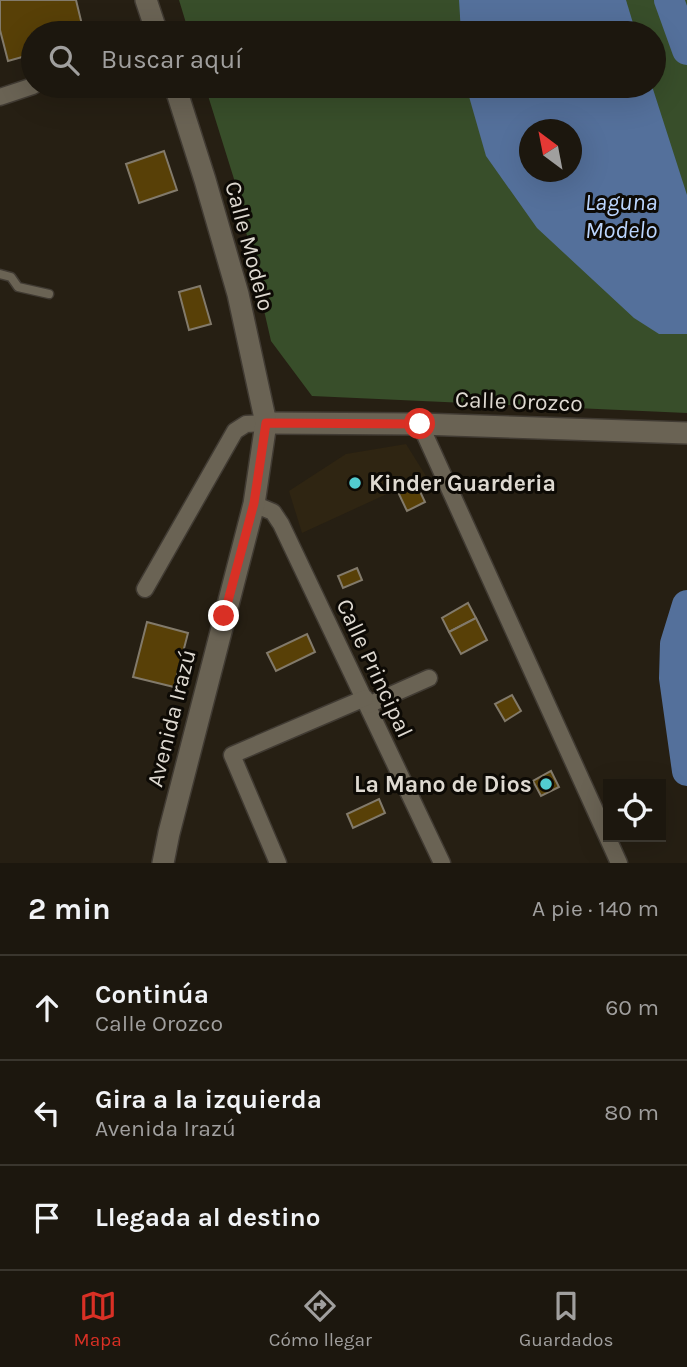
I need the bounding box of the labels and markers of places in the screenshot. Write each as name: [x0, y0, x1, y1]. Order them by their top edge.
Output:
place label: Kinder Guarderia: [369, 470, 556, 497]
marker: Kinder Guarderia: [347, 475, 363, 491]
place label: La Mano de Dios: [354, 771, 532, 798]
marker: La Mano de Dios: [538, 776, 554, 792]

